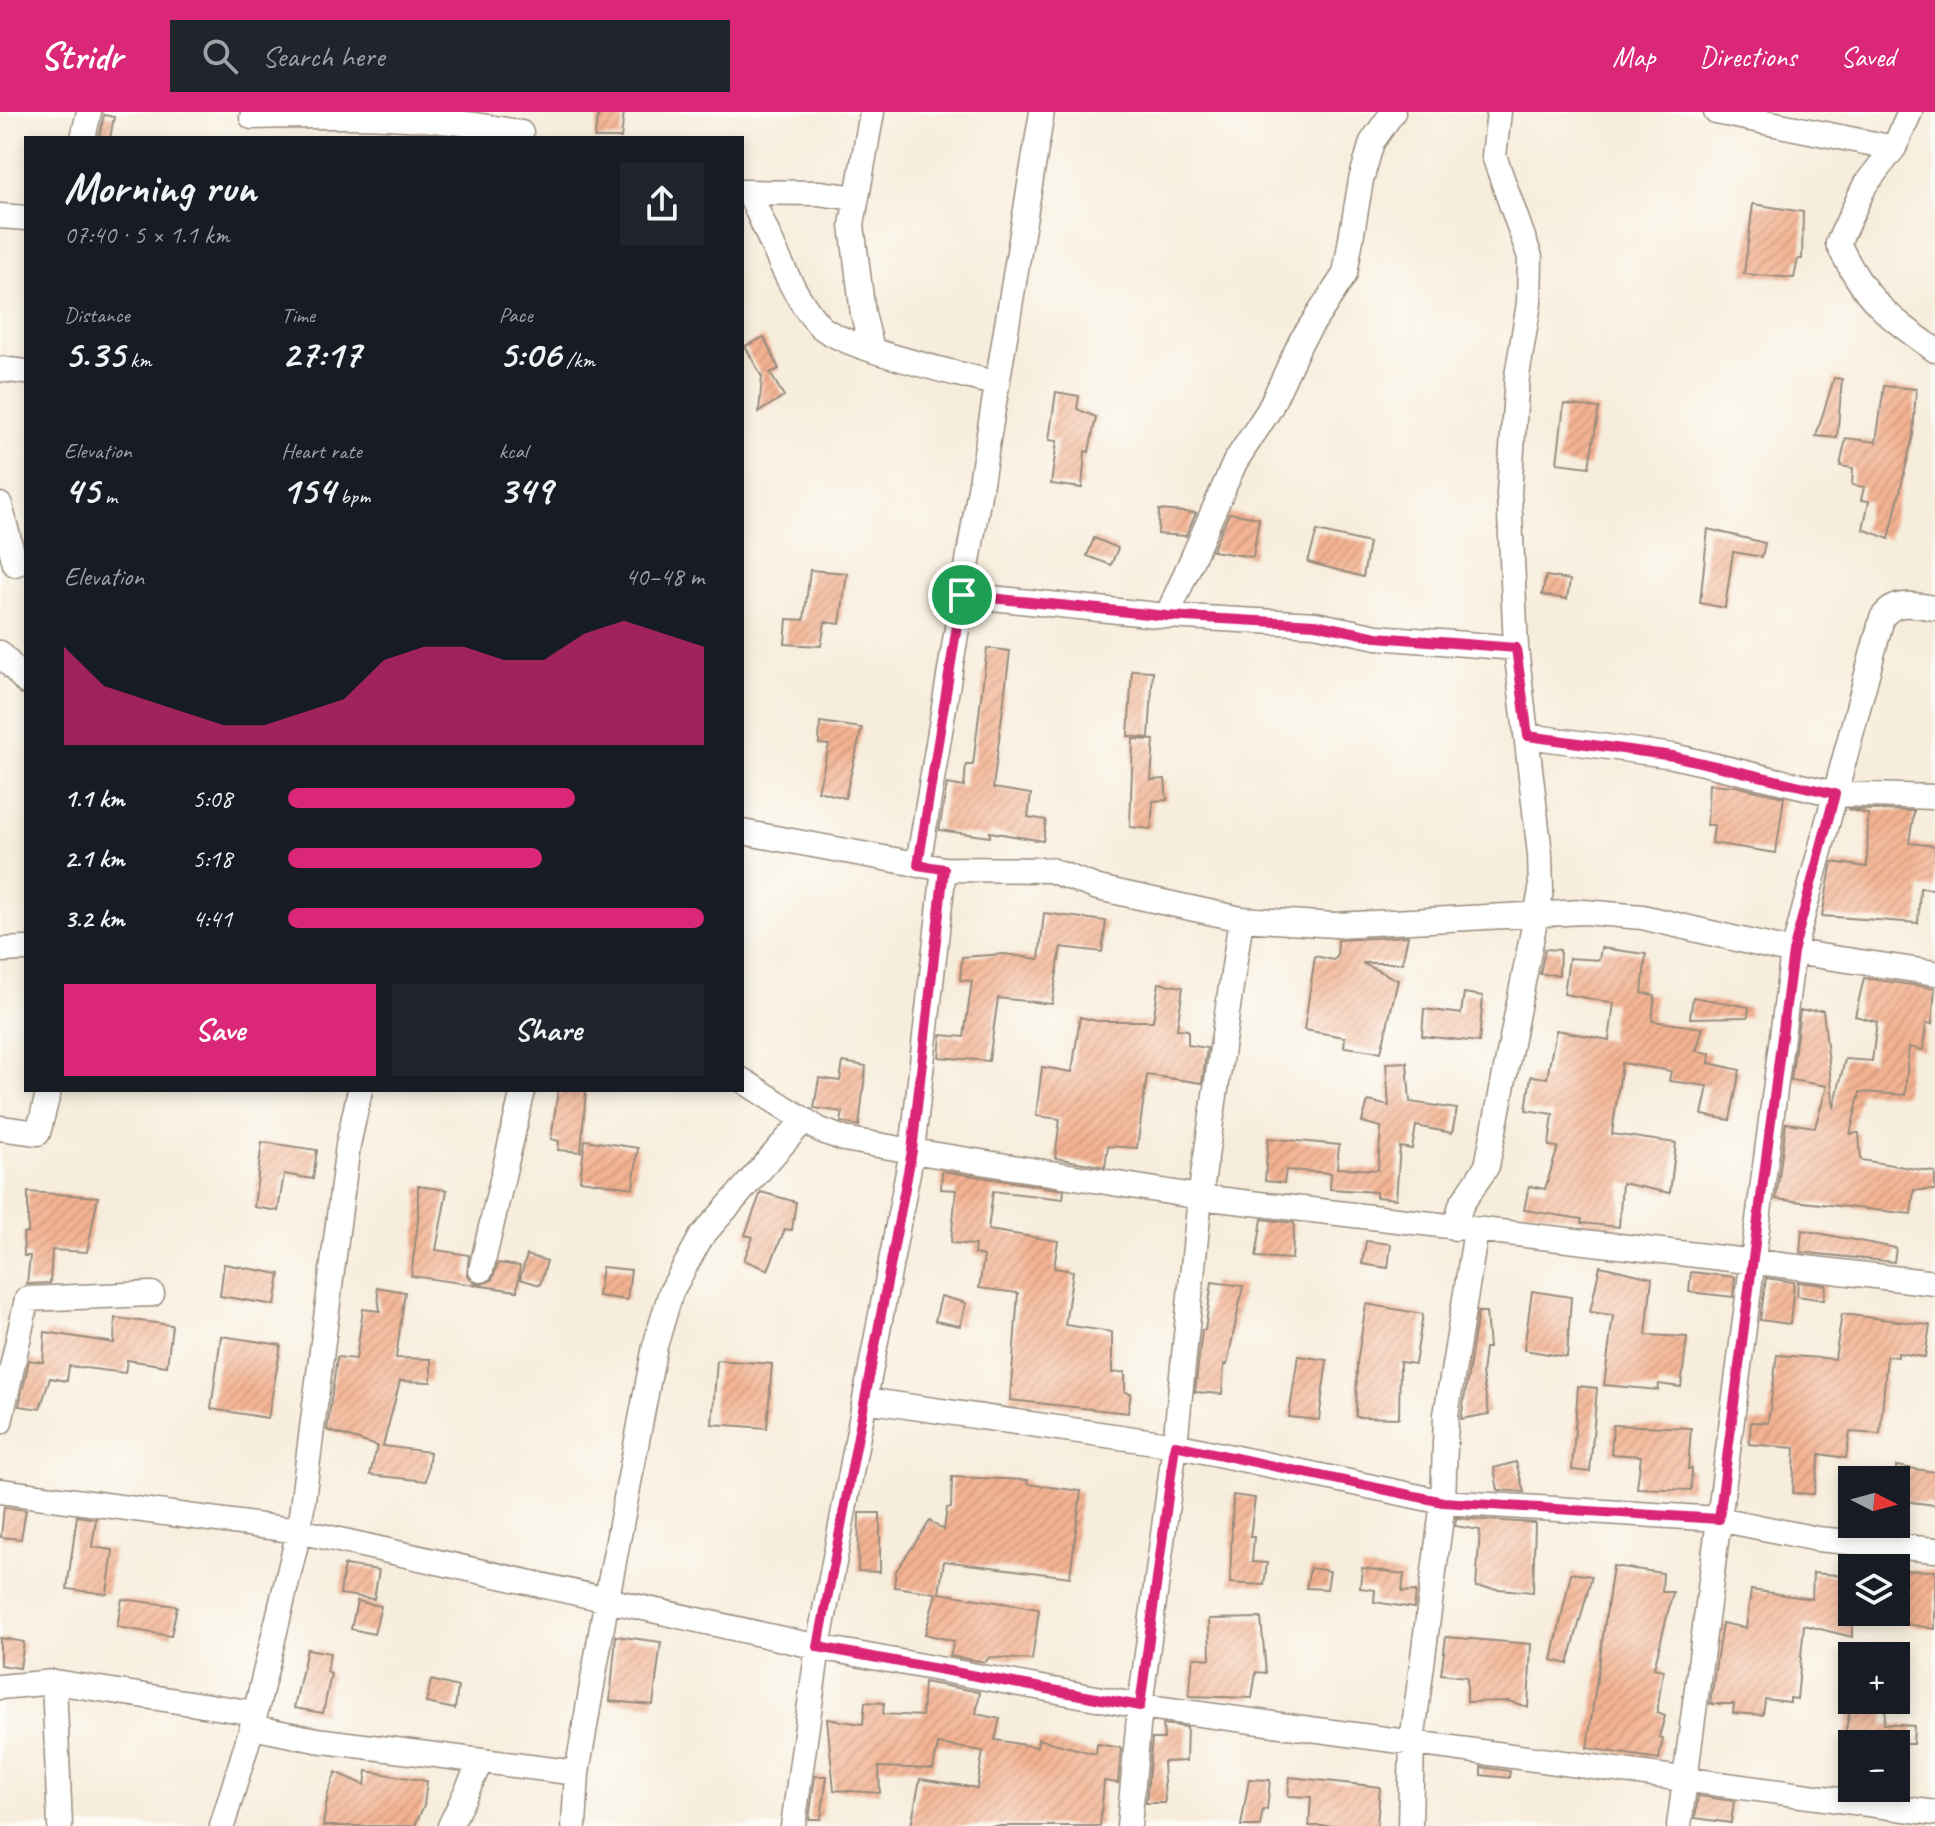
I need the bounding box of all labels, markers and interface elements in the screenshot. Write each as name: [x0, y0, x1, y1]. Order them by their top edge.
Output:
search box: [170, 20, 730, 92]
text: Stridr: [40, 33, 122, 80]
icon: search: [198, 34, 242, 78]
text: Search here: [262, 37, 384, 75]
text: Map: [1612, 39, 1655, 74]
text: Directions: [1699, 39, 1797, 74]
text: Saved: [1841, 39, 1895, 74]
text: Morning run: [64, 160, 256, 215]
button: share: [620, 162, 704, 246]
text: 07:40 · 5 × 1.1 km: [64, 218, 230, 251]
text: Distance: [64, 301, 130, 329]
text: Time: [281, 301, 315, 329]
text: Pace: [499, 301, 533, 329]
text: 5.35: [64, 329, 125, 379]
text: 27:17: [281, 329, 361, 379]
text: 5:06: [499, 329, 561, 379]
text: km: [125, 346, 151, 374]
text: /km: [561, 346, 595, 374]
text: Elevation: [64, 437, 132, 465]
text: Heart rate: [281, 437, 362, 465]
text: kcal: [499, 437, 528, 465]
text: 45: [64, 465, 99, 515]
text: 154: [281, 465, 335, 515]
text: 349: [499, 465, 552, 515]
text: m: [99, 482, 117, 510]
text: bpm: [335, 482, 370, 510]
text: Elevation: [64, 560, 144, 593]
text: 40–48 m: [625, 560, 704, 593]
pin: [928, 561, 996, 629]
icon: arrive: [940, 573, 984, 617]
text: 1.1 km: [64, 782, 124, 815]
text: 5:08: [192, 782, 232, 815]
text: 2.1 km: [64, 842, 124, 875]
text: 5:18: [192, 842, 232, 875]
text: 3.2 km: [64, 902, 124, 935]
text: 4:41: [192, 902, 232, 935]
button: Save: [64, 984, 376, 1076]
button: Share: [392, 984, 704, 1076]
north arrow: [1838, 1466, 1910, 1538]
map controls: [1838, 1466, 1910, 1802]
button: layers: [1838, 1554, 1910, 1626]
button: +: [1838, 1642, 1910, 1714]
button: −: [1838, 1730, 1910, 1802]

